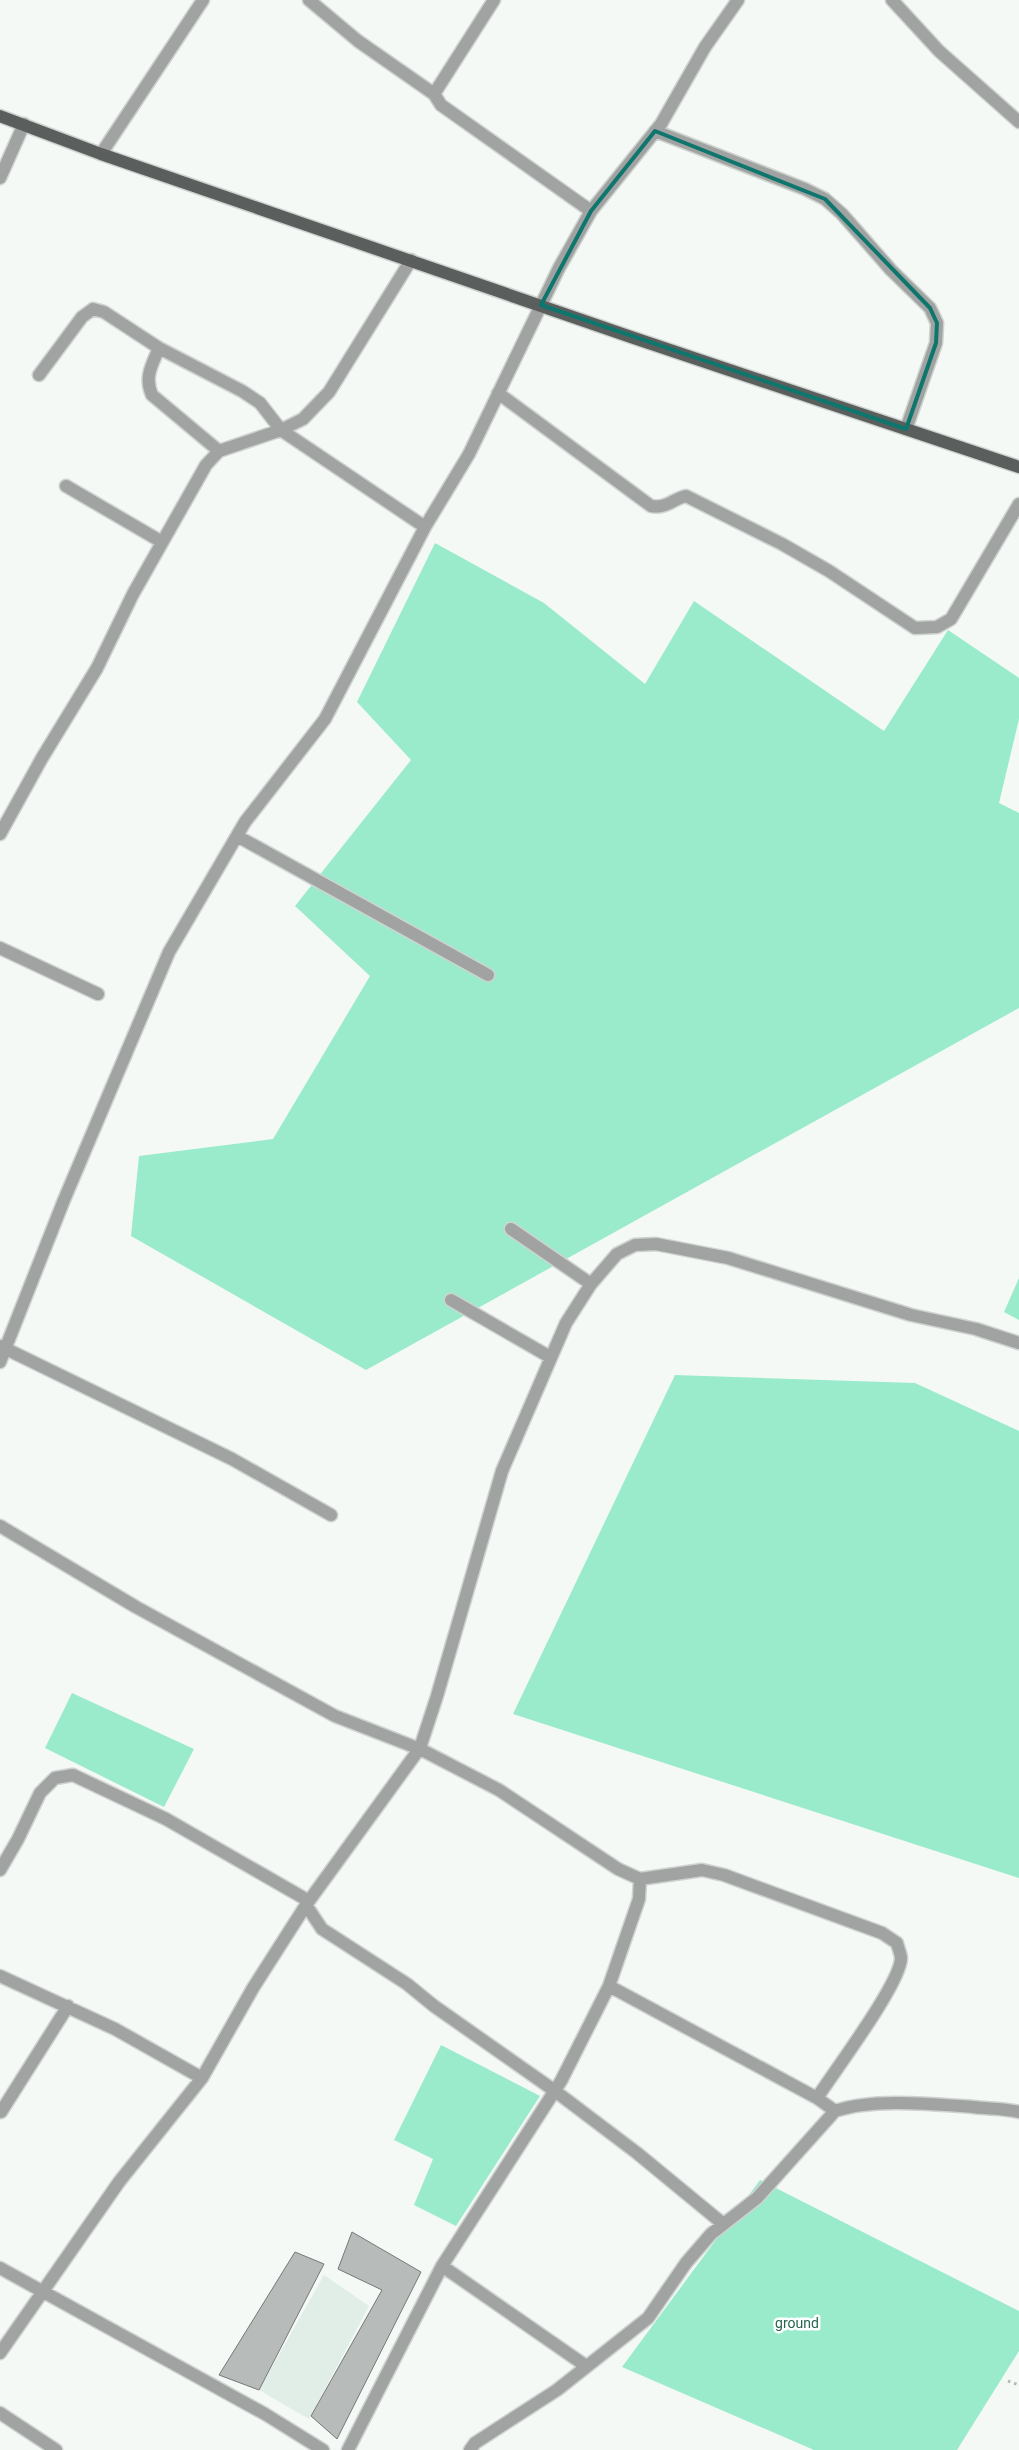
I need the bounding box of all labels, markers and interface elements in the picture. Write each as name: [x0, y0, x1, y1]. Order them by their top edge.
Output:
park label: ground: [775, 2315, 819, 2331]

